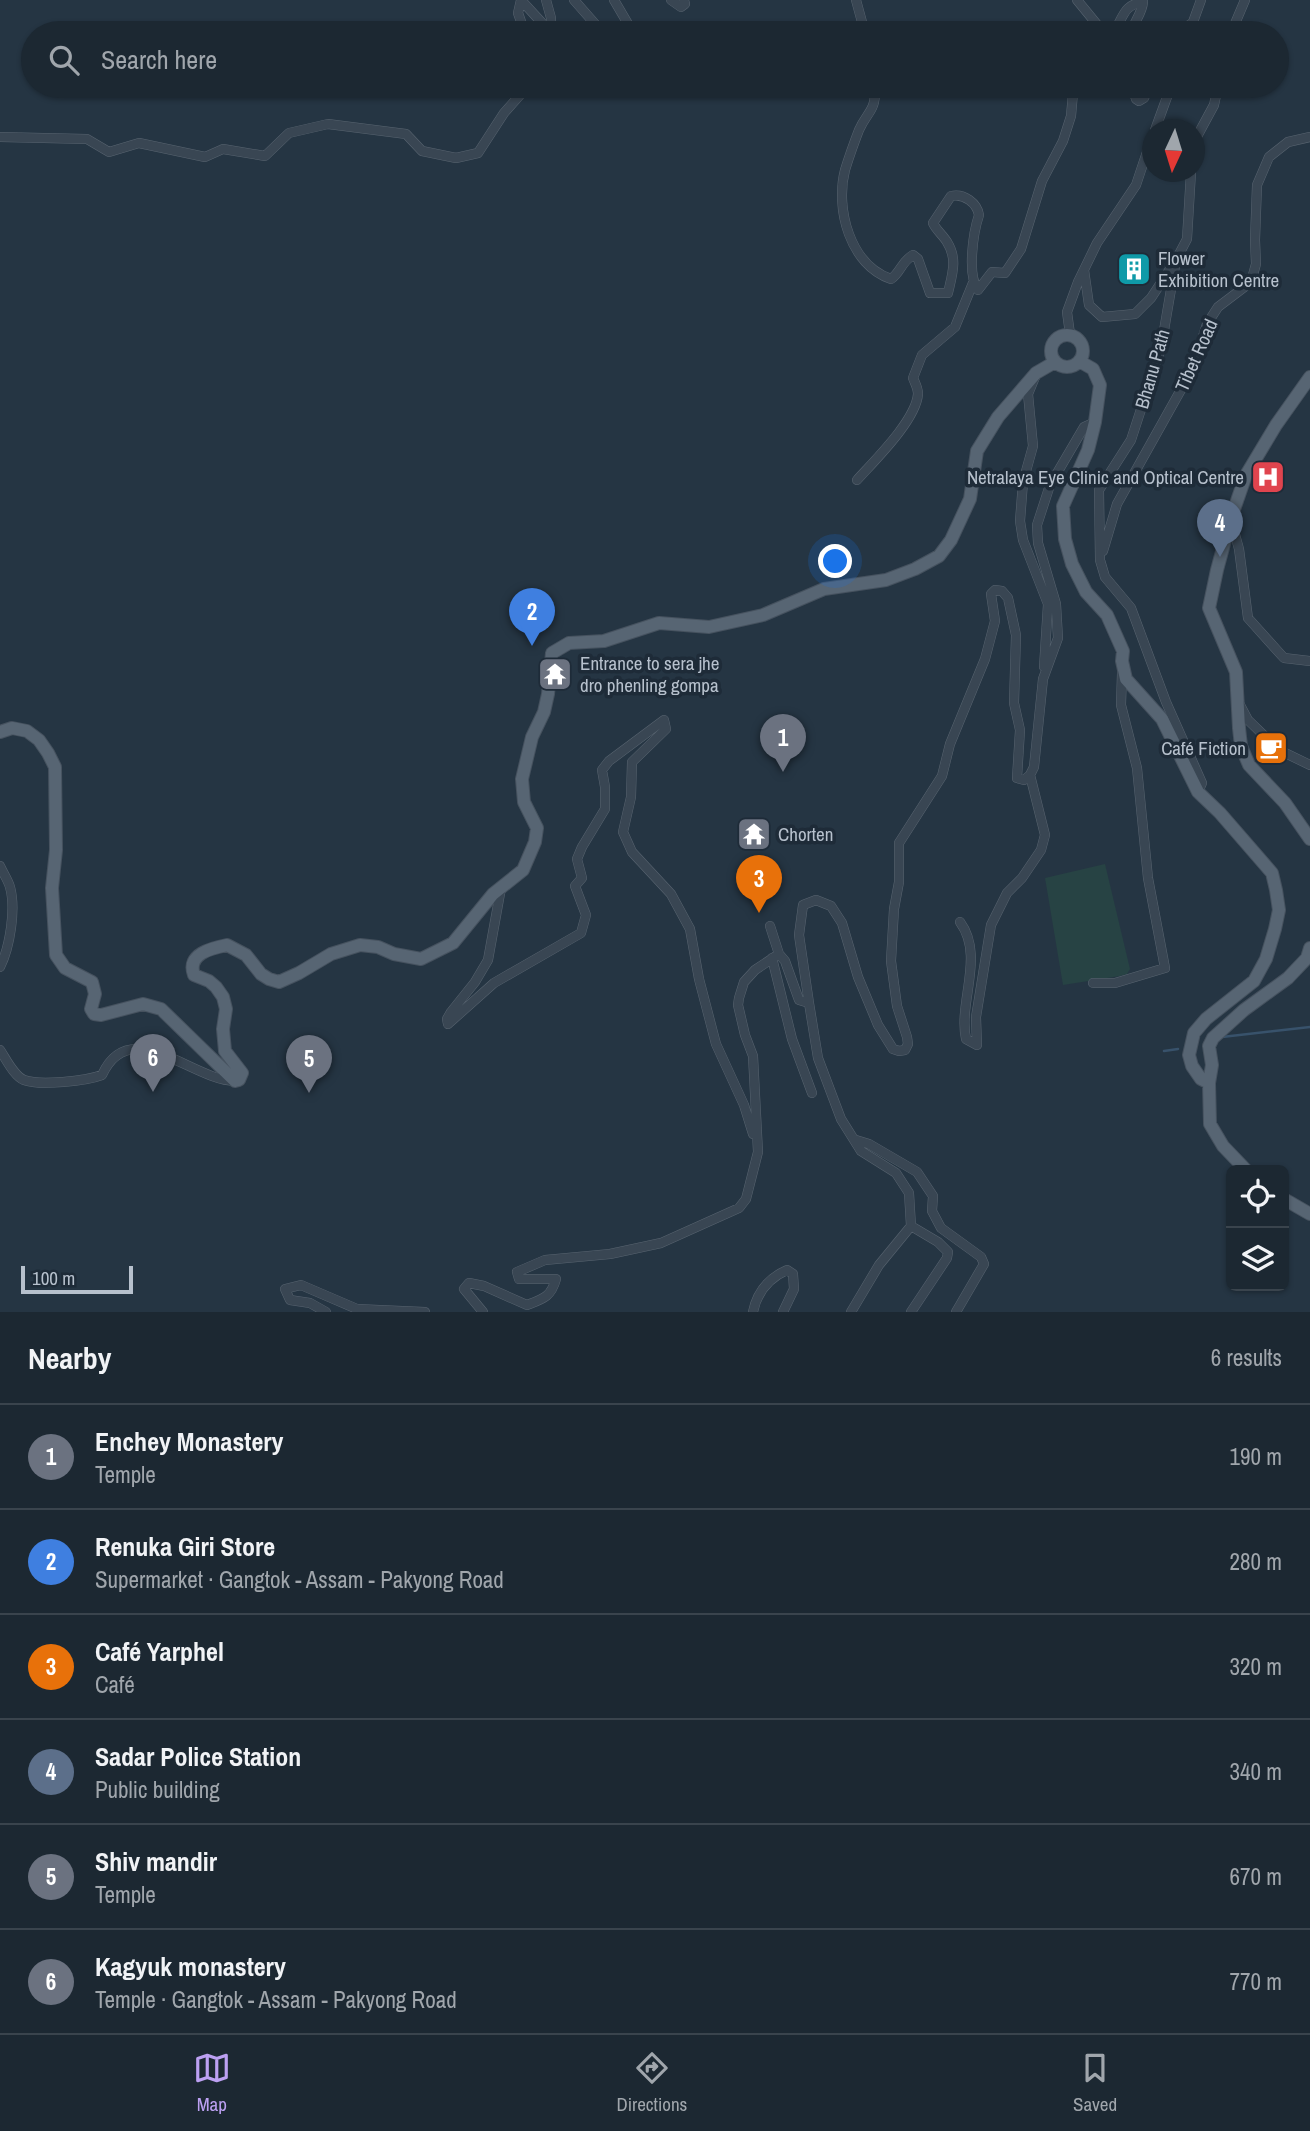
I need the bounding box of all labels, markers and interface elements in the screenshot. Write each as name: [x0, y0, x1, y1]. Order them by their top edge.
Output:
search box: [21, 21, 1289, 98]
icon: search: [45, 41, 83, 79]
text: Search here: [101, 42, 217, 77]
north arrow: [1142, 119, 1205, 182]
place label: Flower Exhibition Centre: [1158, 245, 1279, 293]
building icon: Flower Exhibition Centre: [1115, 250, 1153, 288]
street label: Tibet Road: [1169, 315, 1223, 395]
street label: Bhanu Path: [1128, 326, 1176, 412]
hospital icon: Netralaya Eye Clinic and Optical Centre: [1249, 458, 1287, 496]
place label: Netralaya Eye Clinic and Optical Centre: [967, 464, 1244, 490]
pin: 4: [1197, 499, 1243, 557]
your location: [818, 544, 852, 578]
pin: 2: [509, 588, 555, 646]
place label: Entrance to sera jhe dro phenling gompa: [580, 650, 719, 698]
temple icon: Entrance to sera jhe dro phenling gompa: [536, 655, 574, 693]
pin: 1: [760, 714, 806, 772]
cafe icon: Café Fiction: [1252, 729, 1290, 767]
place label: Café Fiction: [1161, 735, 1246, 761]
temple icon: Chorten: [735, 815, 773, 853]
place label: Chorten: [778, 821, 833, 847]
pin: 3: [736, 855, 782, 913]
pin: 6: [130, 1034, 176, 1092]
pin: 5: [286, 1035, 332, 1093]
map controls: [1226, 1165, 1289, 1291]
button: locate: [1226, 1165, 1289, 1228]
button: layers: [1226, 1228, 1289, 1291]
scale bar: [21, 1263, 133, 1295]
text: 100 m: [32, 1265, 75, 1291]
text: Nearby: [28, 1338, 111, 1378]
text: 6 results: [1211, 1342, 1282, 1373]
text: Enchey Monastery: [95, 1424, 283, 1459]
text: 1: [46, 1441, 56, 1472]
text: 190 m: [1230, 1441, 1282, 1472]
text: Temple: [95, 1459, 156, 1490]
text: Renuka Giri Store: [95, 1529, 275, 1564]
text: 2: [46, 1546, 56, 1577]
text: 280 m: [1230, 1546, 1282, 1577]
text: Supermarket · Gangtok - Assam - Pakyong Road: [95, 1564, 504, 1595]
text: Café Yarphel: [95, 1634, 224, 1669]
text: 3: [46, 1651, 56, 1682]
text: 320 m: [1230, 1651, 1282, 1682]
text: Café: [95, 1669, 135, 1700]
text: Sadar Police Station: [95, 1739, 301, 1774]
text: 4: [46, 1756, 56, 1787]
text: 340 m: [1230, 1756, 1282, 1787]
text: Public building: [95, 1774, 220, 1805]
text: Shiv mandir: [95, 1844, 217, 1879]
text: 5: [46, 1861, 56, 1892]
text: 670 m: [1230, 1861, 1282, 1892]
text: Temple: [95, 1879, 156, 1910]
text: Kagyuk monastery: [95, 1949, 286, 1984]
text: 6: [46, 1966, 56, 1997]
text: 770 m: [1230, 1966, 1282, 1997]
text: Temple · Gangtok - Assam - Pakyong Road: [95, 1984, 457, 2015]
tab: Map: [193, 2049, 231, 2117]
tab: Directions: [616, 2049, 687, 2117]
tab: Saved: [1073, 2049, 1117, 2117]

